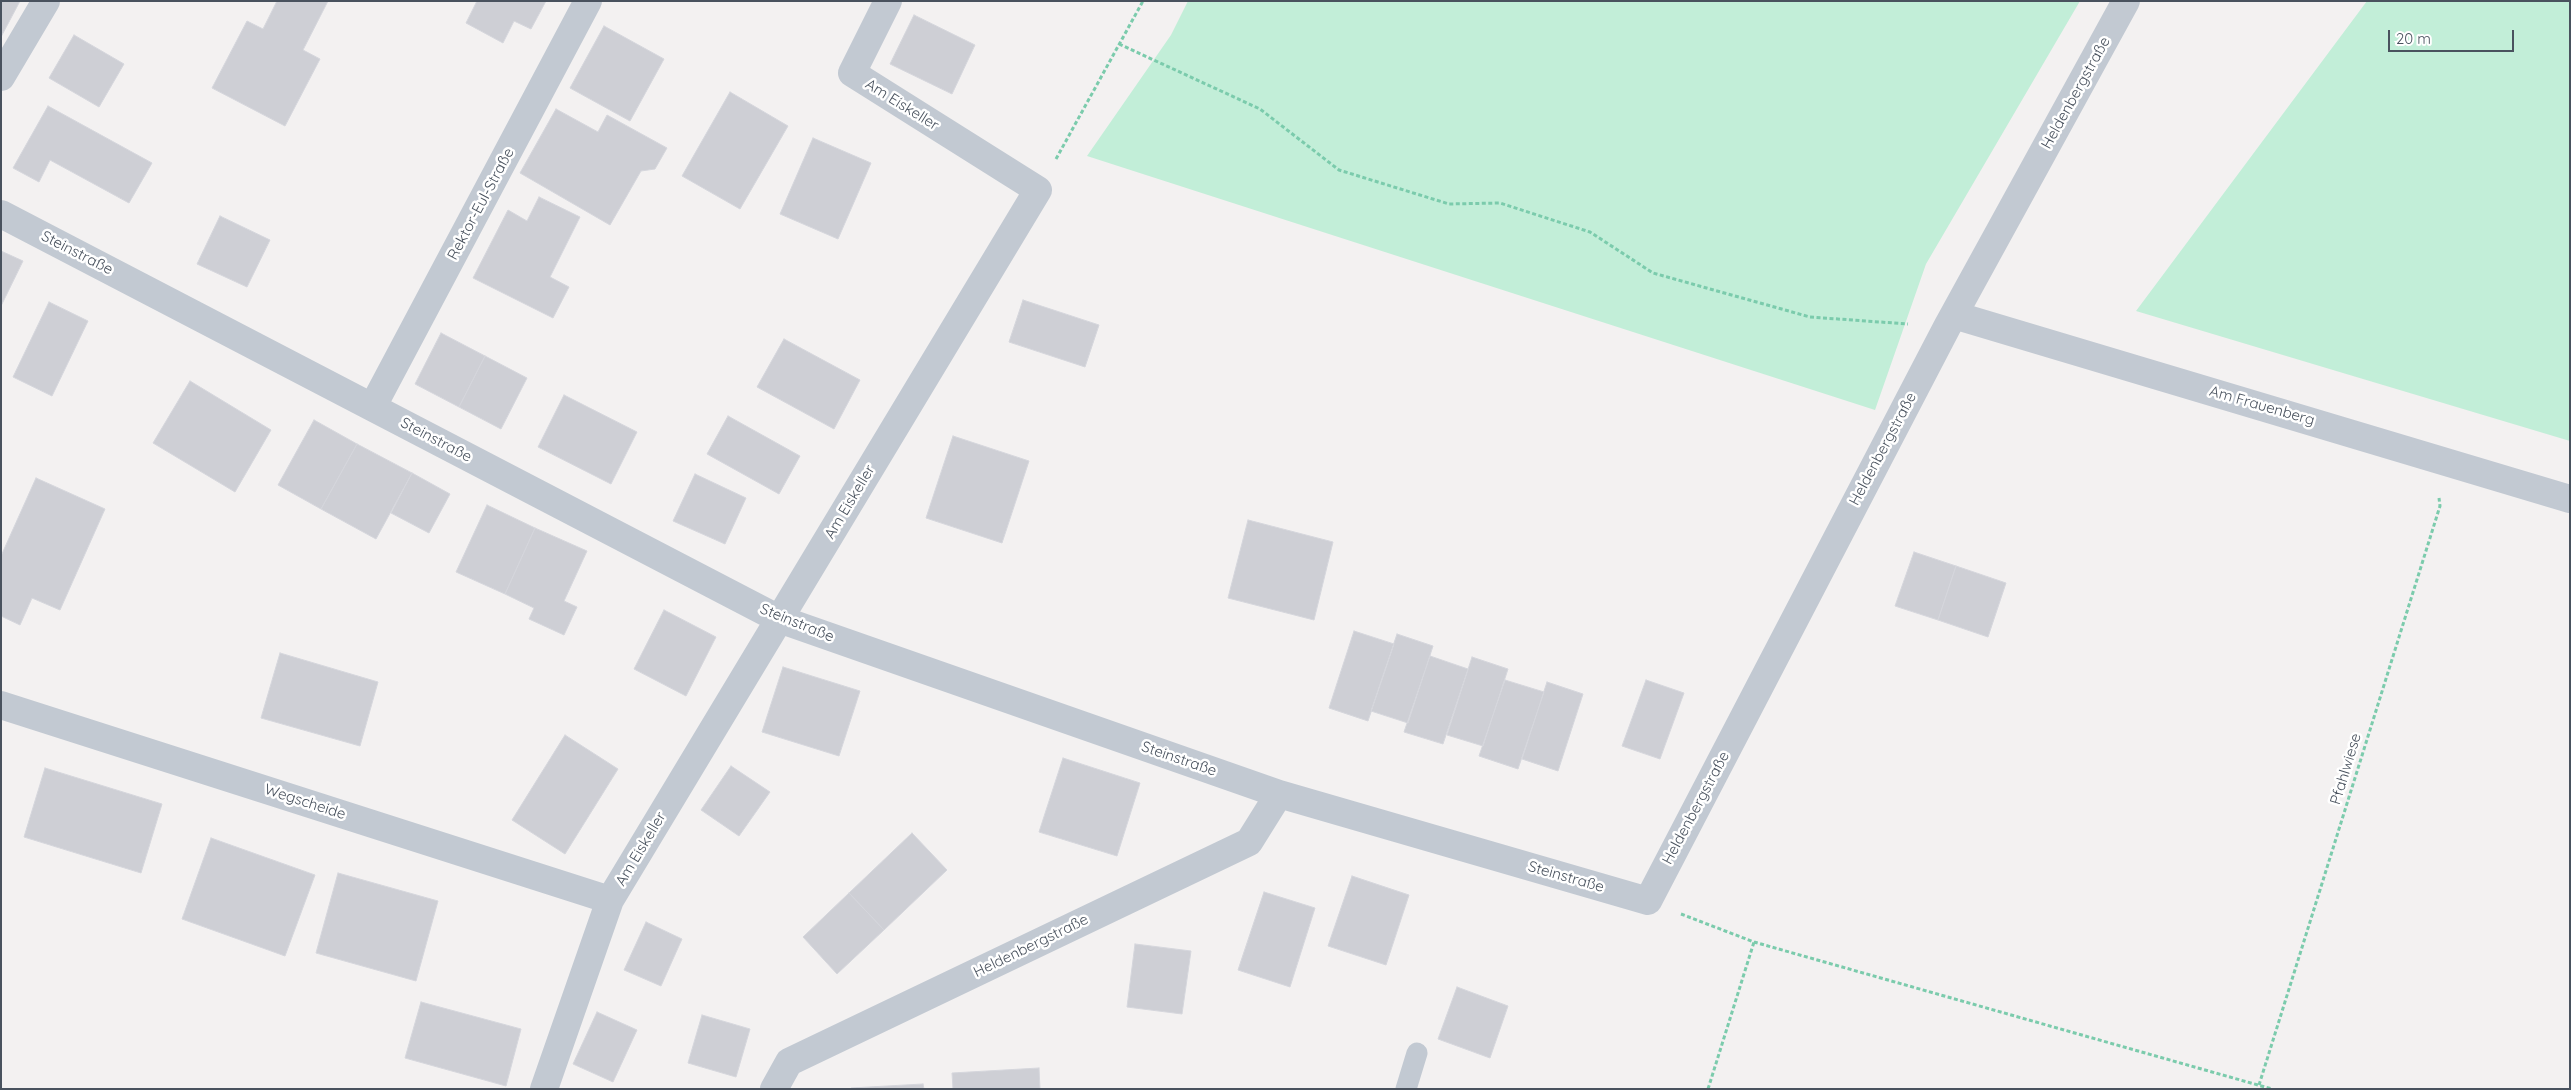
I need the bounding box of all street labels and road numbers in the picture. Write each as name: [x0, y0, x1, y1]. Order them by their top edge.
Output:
street label: Heldenbergstraße: [2038, 34, 2114, 152]
street label: Am Eiskeller: [862, 75, 942, 135]
street label: Rektor-Eul-Straße: [444, 145, 518, 263]
street label: Steinstraße: [38, 227, 116, 279]
street label: Am Frauenberg: [2207, 382, 2317, 430]
street label: Heldenbergstraße: [1846, 389, 1920, 509]
street label: Steinstraße: [397, 414, 475, 466]
street label: Am Eiskeller: [821, 462, 879, 542]
street label: Steinstraße: [757, 600, 837, 646]
street label: Pfahlwiese: [2327, 731, 2365, 807]
street label: Steinstraße: [1139, 738, 1219, 780]
street label: Heldenbergstraße: [1659, 748, 1733, 868]
street label: Wegscheide: [262, 780, 348, 824]
street label: Am Eiskeller: [612, 809, 670, 889]
street label: Steinstraße: [1526, 858, 1606, 896]
street label: Heldenbergstraße: [971, 910, 1091, 982]

